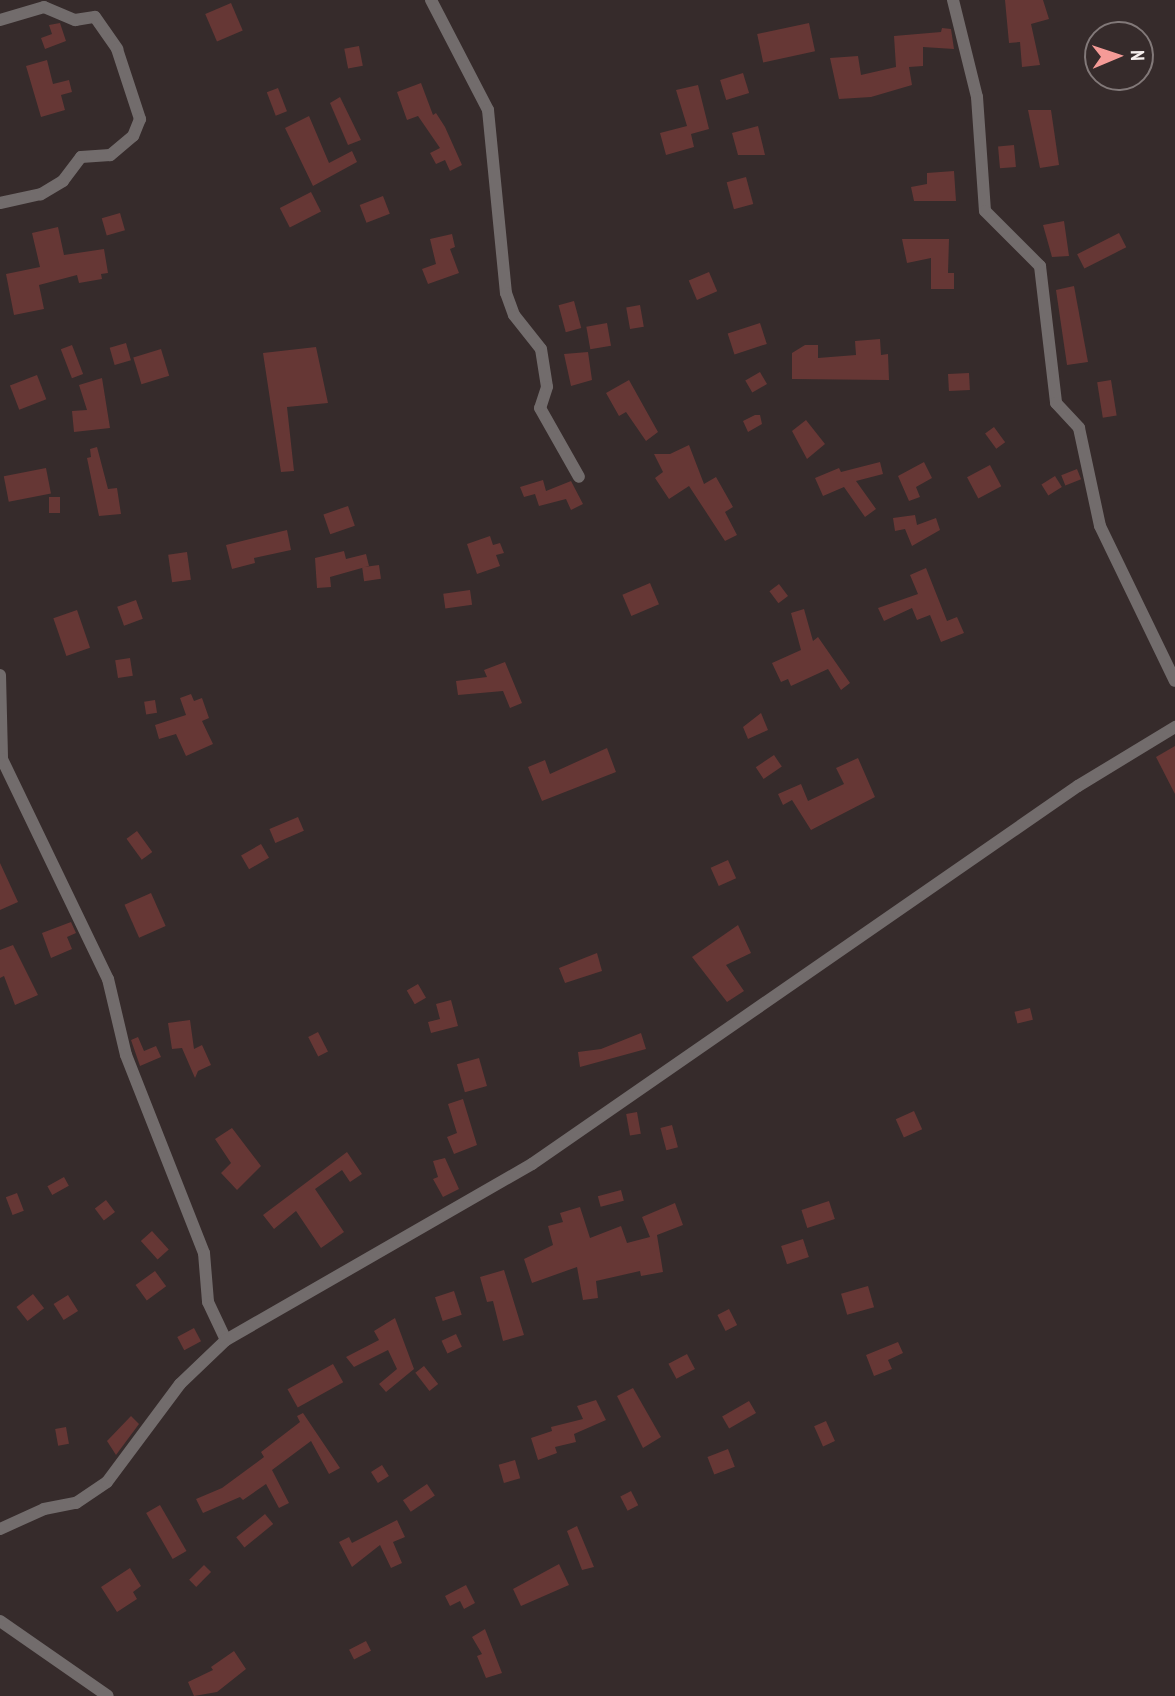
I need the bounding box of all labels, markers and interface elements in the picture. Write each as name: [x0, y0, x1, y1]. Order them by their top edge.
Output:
north arrow: [1084, 21, 1154, 91]
text: N: [1126, 50, 1150, 61]

